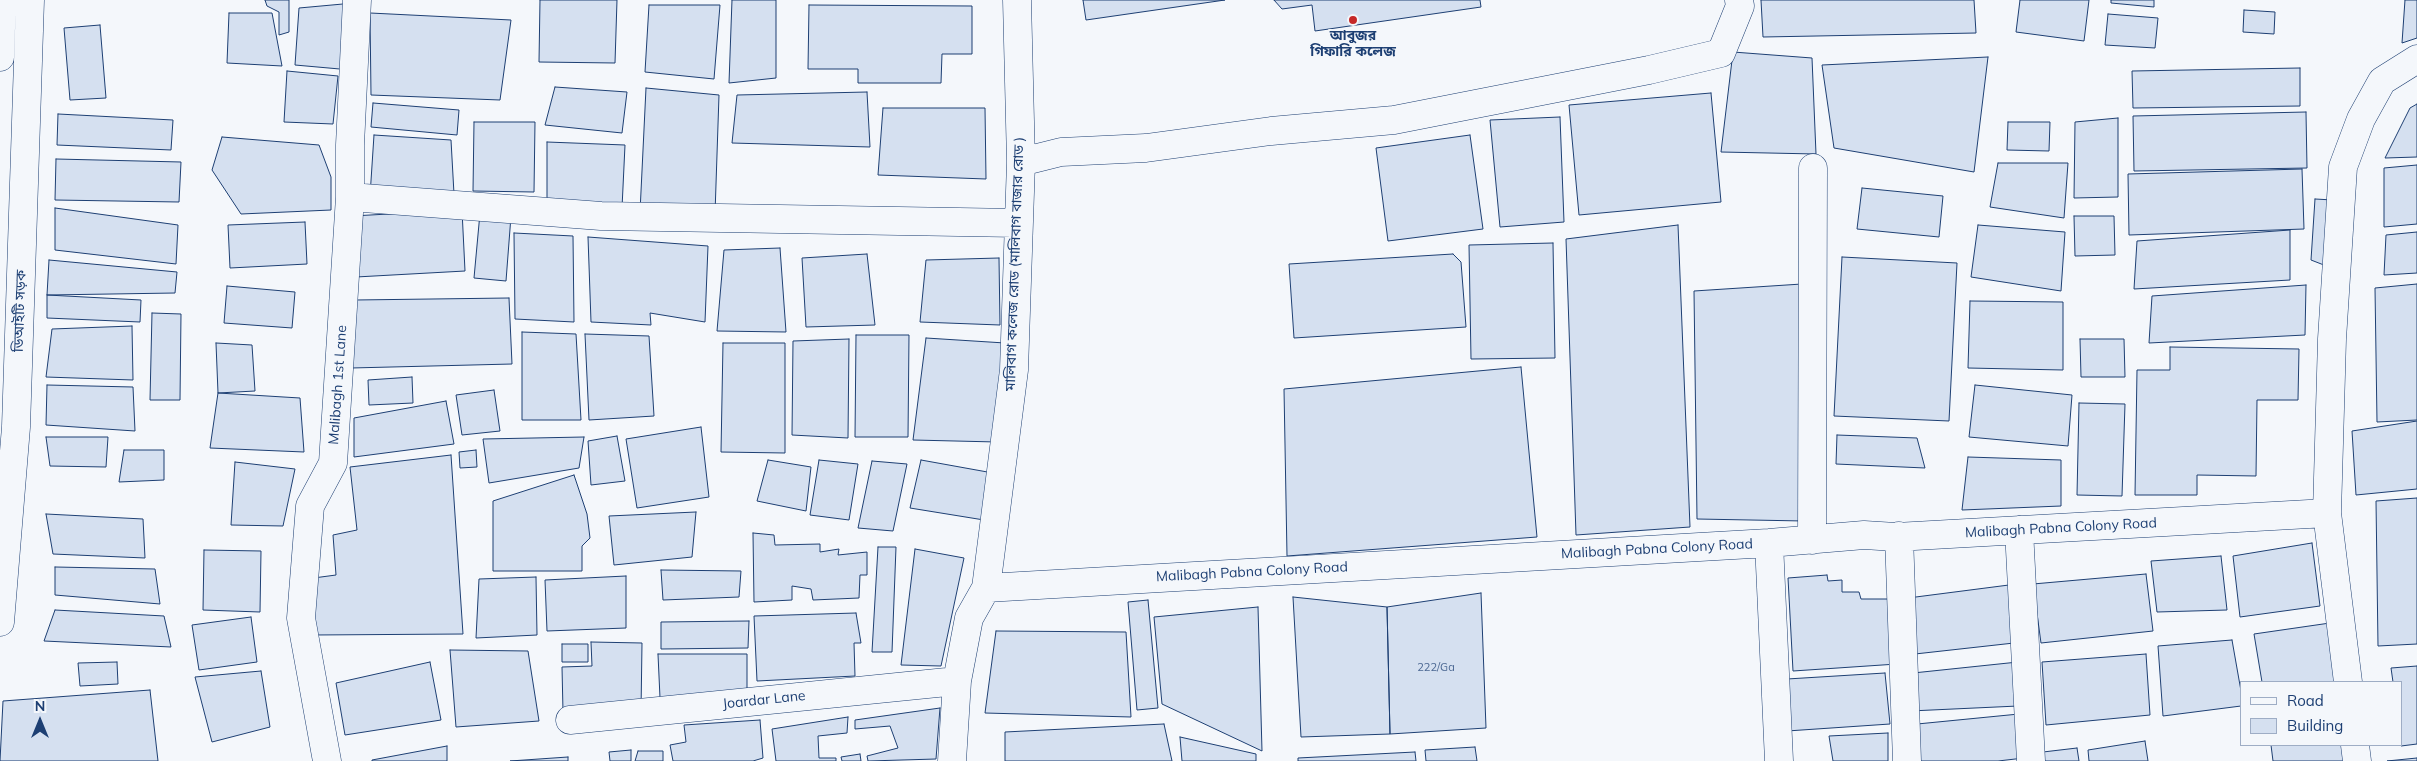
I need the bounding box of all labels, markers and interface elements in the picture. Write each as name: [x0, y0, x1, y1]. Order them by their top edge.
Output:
marker: আবুজর গিফারি কলেজ: [1347, 14, 1359, 26]
place label: আবুজর গিফারি কলেজ: [1310, 28, 1396, 60]
street label: মালিবাগ কলেজ রোড (মালিবাগ বাজার রোড ): [1002, 136, 1028, 392]
street label: ডিআইটি সড়ক: [10, 270, 30, 352]
street label: Malibagh 1st Lane: [325, 325, 351, 445]
street label: Malibagh Pabna Colony Road: [1965, 515, 2157, 541]
street label: Malibagh Pabna Colony Road: [1561, 536, 1753, 562]
street label: Malibagh Pabna Colony Road: [1156, 559, 1348, 585]
house number: 222/Ga: [1417, 661, 1455, 675]
legend: [2240, 681, 2402, 746]
street label: Joardar Lane: [722, 687, 806, 713]
text: Road: [2287, 691, 2324, 710]
north arrow: [15, 696, 65, 746]
text: N: [35, 697, 45, 715]
text: Building: [2287, 716, 2343, 735]

